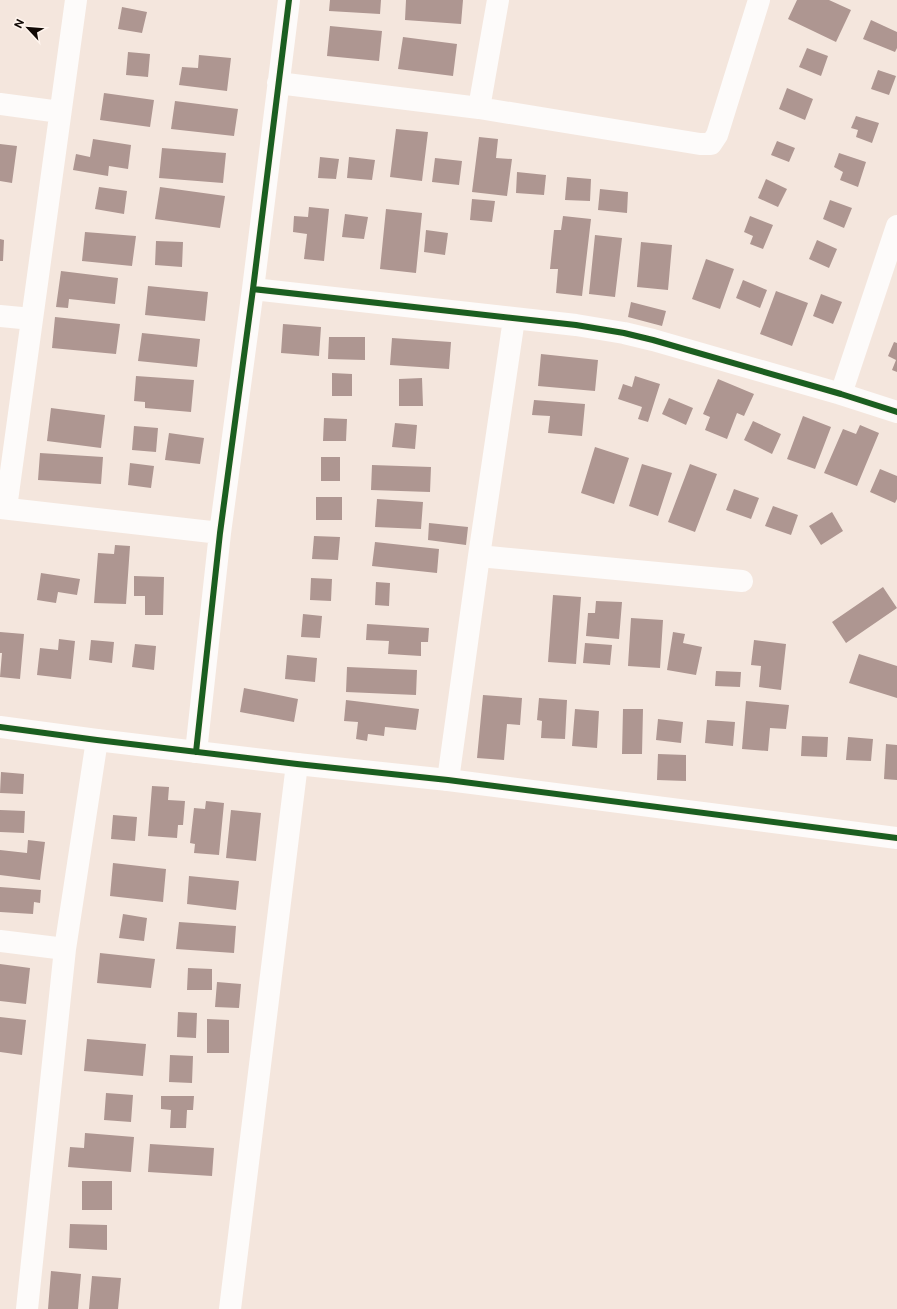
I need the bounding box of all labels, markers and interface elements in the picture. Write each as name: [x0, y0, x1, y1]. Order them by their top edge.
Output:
north arrow: [8, 8, 48, 48]
text: N: [12, 17, 26, 30]

